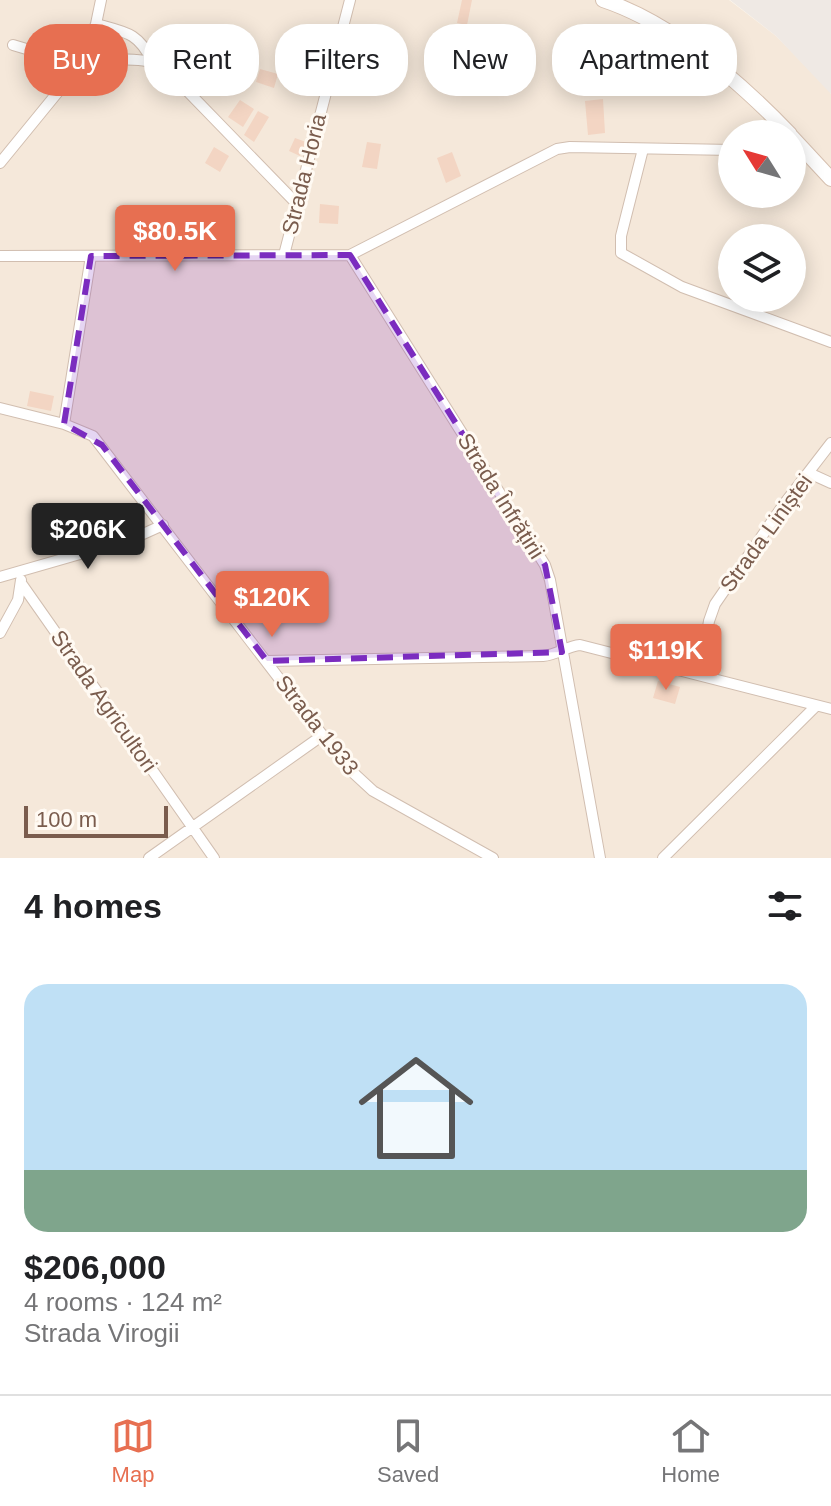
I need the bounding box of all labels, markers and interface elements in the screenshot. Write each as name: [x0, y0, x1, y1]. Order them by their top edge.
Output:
chip: Buy: [24, 24, 128, 96]
chip: Rent: [144, 24, 259, 96]
chip: Filters: [275, 24, 408, 96]
chip: New: [424, 24, 536, 96]
chip: Apartment: [552, 24, 737, 96]
street label: Strada Horia: [277, 110, 331, 237]
north arrow: [718, 120, 806, 208]
map controls: [718, 120, 806, 312]
pin: $80.5K: [110, 205, 240, 273]
text: $80.5K: [133, 216, 217, 246]
button: layers: [718, 224, 806, 312]
street label: Strada Înfrățirii: [452, 429, 550, 563]
street label: Strada Liniștei: [715, 469, 817, 597]
pin: $206K: [32, 503, 144, 571]
text: $206K: [50, 514, 126, 544]
pin: $120K: [216, 571, 328, 639]
text: $120K: [234, 582, 310, 612]
pin: $119K: [610, 624, 722, 692]
street label: Strada Agricultori: [46, 625, 162, 777]
text: $119K: [628, 635, 704, 665]
street label: Strada 1933: [270, 670, 364, 780]
scale bar: [24, 802, 168, 838]
text: 100 m: [36, 807, 97, 832]
icon: filters: [763, 884, 807, 928]
text: 4 homes: [24, 887, 162, 925]
icon: home: [344, 1036, 488, 1180]
text: $206,000: [24, 1248, 166, 1286]
text: 4 rooms · 124 m²: [24, 1287, 222, 1317]
text: Strada Virogii: [24, 1318, 180, 1348]
tab: Map: [111, 1414, 155, 1488]
tab: Saved: [377, 1414, 439, 1488]
tab: Home: [661, 1414, 720, 1488]

